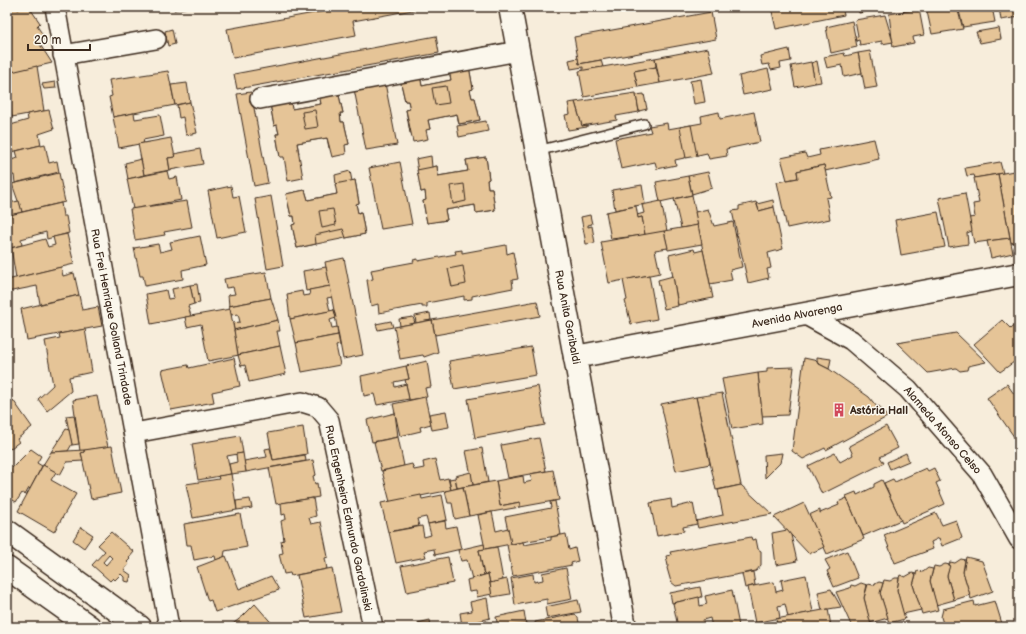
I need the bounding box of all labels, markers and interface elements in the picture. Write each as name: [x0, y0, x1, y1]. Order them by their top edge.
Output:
scale bar: [28, 26, 90, 52]
text: 20 m: [34, 33, 61, 48]
street label: Rua Frei Henrique Golland Trindade: [88, 228, 135, 407]
street label: Rua Anita Garibaldi: [552, 269, 583, 365]
street label: Avenida Alvarenga: [751, 300, 844, 331]
street label: Alameda Afonso Celso: [901, 384, 984, 477]
building icon: Astória Hall: [831, 402, 847, 418]
place label: Astória Hall: [849, 404, 908, 417]
street label: Rua Engenheiro Edmundo Gardolinski: [322, 424, 375, 612]

